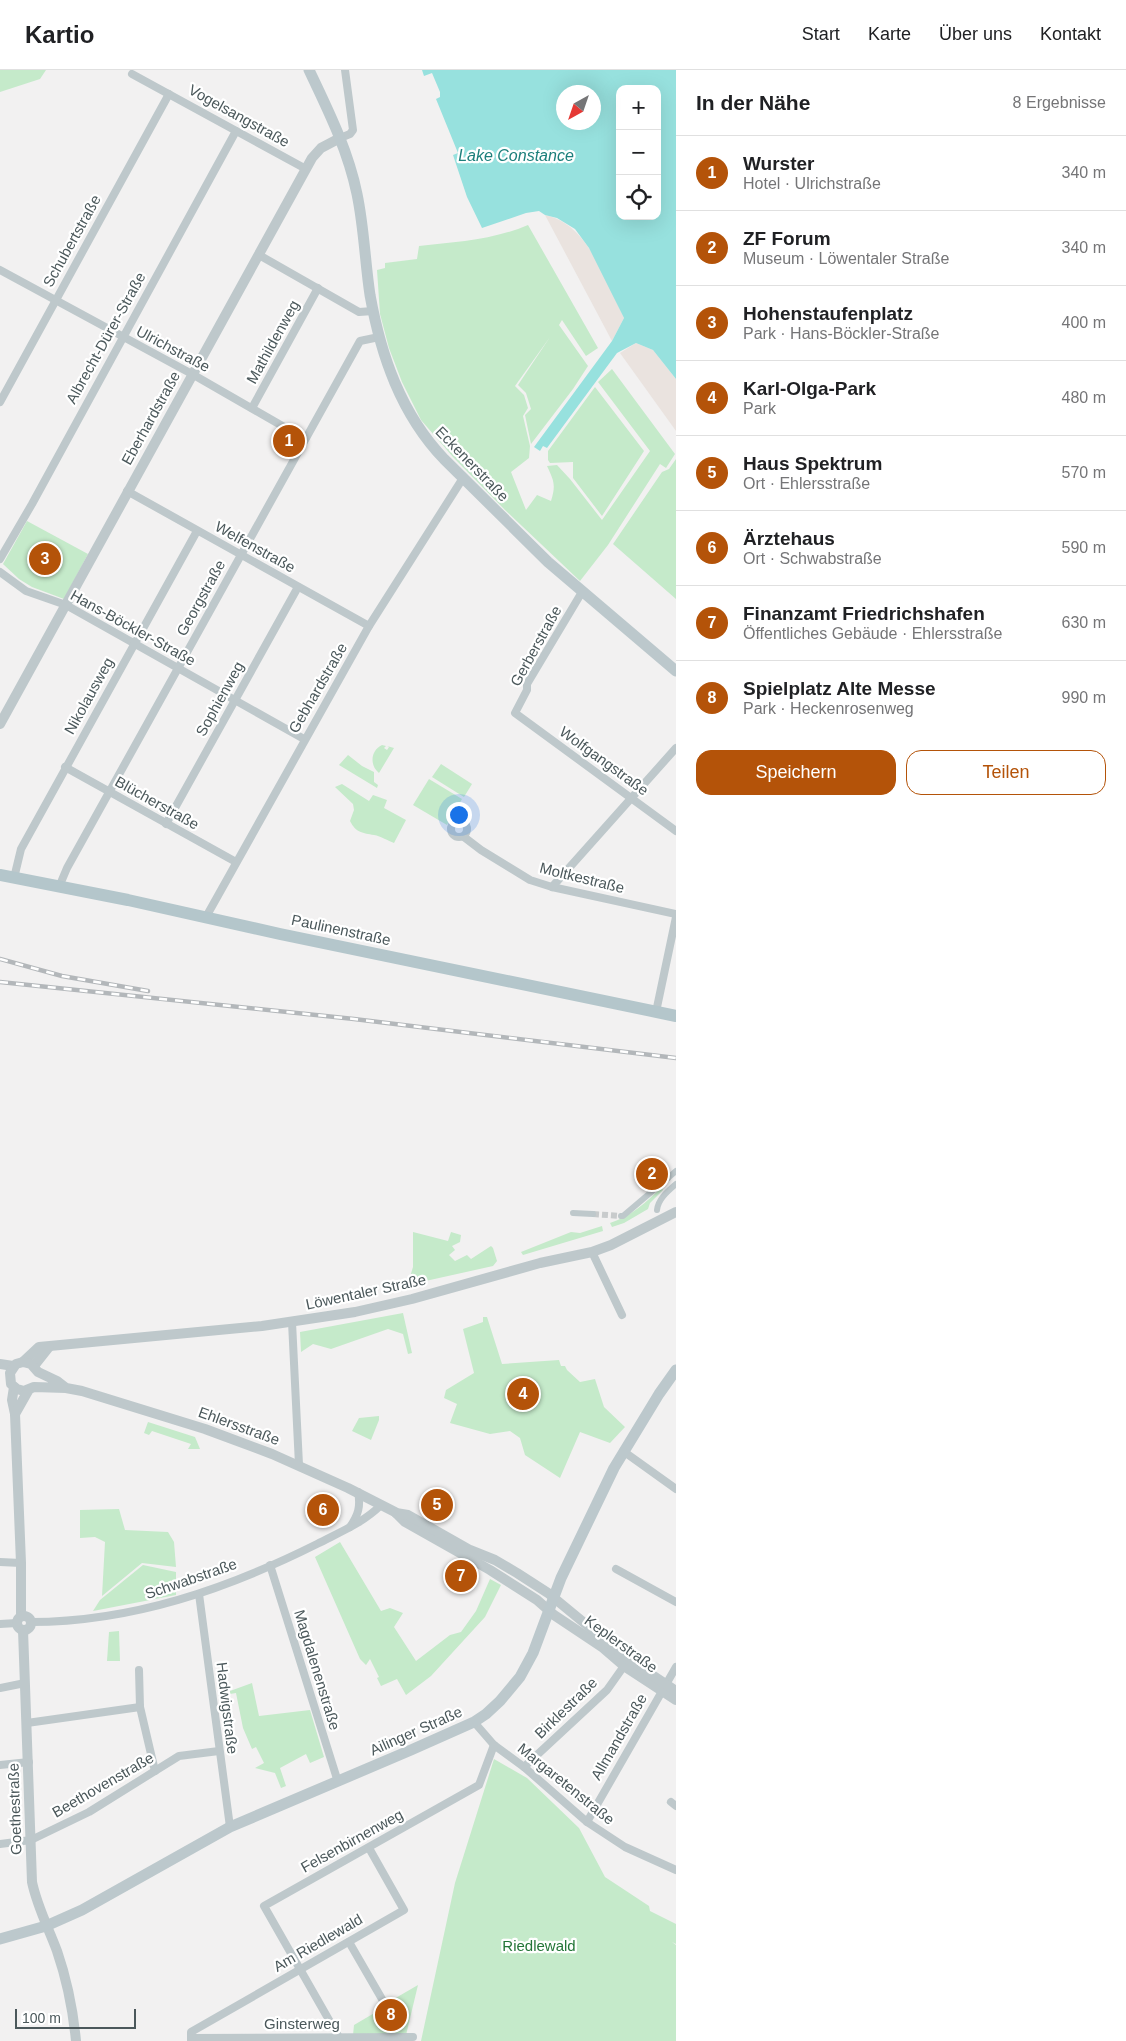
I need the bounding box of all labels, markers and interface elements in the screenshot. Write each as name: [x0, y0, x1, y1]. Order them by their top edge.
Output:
text: Kartio: [25, 21, 94, 48]
text: Start: [802, 24, 840, 44]
text: Karte: [868, 24, 911, 44]
text: Über uns: [939, 24, 1012, 44]
text: Kontakt: [1040, 24, 1101, 44]
street label: Vogelsangstraße: [186, 81, 293, 150]
north arrow: [556, 85, 601, 130]
map controls: [616, 85, 661, 220]
button: +: [616, 85, 661, 130]
text: In der Nähe: [696, 91, 810, 114]
text: 8 Ergebnisse: [1013, 94, 1106, 111]
button: −: [616, 130, 661, 175]
water label: Lake Constance: [458, 147, 574, 164]
text: Wurster: [743, 153, 814, 174]
text: 1: [708, 164, 716, 181]
text: 340 m: [1062, 164, 1106, 181]
button: locate: [616, 175, 661, 220]
text: Hotel · Ulrichstraße: [743, 175, 881, 192]
street label: Schubertstraße: [39, 192, 104, 290]
text: ZF Forum: [743, 228, 831, 249]
text: 2: [708, 239, 716, 256]
text: 340 m: [1062, 239, 1106, 256]
text: Museum · Löwentaler Straße: [743, 250, 949, 267]
street label: Albrecht-Dürer-Straße: [62, 269, 149, 406]
street label: Mathildenweg: [243, 297, 302, 386]
text: Hohenstaufenplatz: [743, 303, 913, 324]
text: 3: [708, 314, 716, 331]
text: 400 m: [1062, 314, 1106, 331]
street label: Ulrichstraße: [134, 322, 213, 375]
text: Park · Hans-Böckler-Straße: [743, 325, 940, 342]
street label: Eberhardstraße: [118, 368, 183, 467]
text: Karl-Olga-Park: [743, 378, 876, 399]
text: 4: [708, 389, 716, 406]
text: 480 m: [1062, 389, 1106, 406]
text: Park: [743, 400, 776, 417]
pin: 1: [273, 422, 305, 460]
street label: Eckenerstraße: [432, 423, 512, 505]
text: Haus Spektrum: [743, 453, 882, 474]
text: 5: [708, 464, 716, 481]
text: 570 m: [1062, 464, 1106, 481]
text: Ort · Ehlersstraße: [743, 475, 870, 492]
street label: Welfenstraße: [212, 518, 298, 576]
text: Ärztehaus: [743, 528, 835, 549]
text: 6: [708, 539, 716, 556]
text: 590 m: [1062, 539, 1106, 556]
pin: 3: [29, 540, 61, 578]
text: Ort · Schwabstraße: [743, 550, 882, 567]
street label: Georgstraße: [173, 557, 228, 639]
street label: Hans-Böckler-Straße: [68, 586, 199, 669]
street label: Gerberstraße: [507, 603, 565, 689]
text: Finanzamt Friedrichshafen: [743, 603, 985, 624]
text: 7: [708, 614, 716, 631]
text: 630 m: [1062, 614, 1106, 631]
text: Öffentliches Gebäude · Ehlersstraße: [743, 625, 1002, 642]
street label: Gebhardstraße: [285, 640, 350, 736]
street label: Nikolausweg: [61, 654, 117, 737]
street label: Sophienweg: [192, 659, 247, 739]
text: Spielplatz Alte Messe: [743, 678, 936, 699]
text: 8: [708, 689, 716, 706]
text: 990 m: [1062, 689, 1106, 706]
text: Park · Heckenrosenweg: [743, 700, 914, 717]
street label: Wolfgangstraße: [557, 723, 652, 799]
button: Speichern: [696, 750, 896, 795]
button: Teilen: [906, 750, 1106, 795]
street label: Blücherstraße: [112, 772, 202, 833]
your location: [446, 802, 472, 828]
street label: Moltkestraße: [538, 859, 626, 896]
street label: Paulinenstraße: [290, 911, 392, 948]
pin: 2: [636, 1155, 668, 1193]
street label: Löwentaler Straße: [304, 1270, 428, 1313]
pin: 4: [507, 1375, 539, 1413]
street label: Ehlersstraße: [196, 1403, 282, 1448]
pin: 5: [421, 1486, 453, 1524]
pin: 6: [307, 1491, 339, 1529]
street label: Schwabstraße: [143, 1555, 239, 1602]
pin: 7: [445, 1557, 477, 1595]
street label: Magdalenenstraße: [291, 1608, 344, 1732]
street label: Keplerstraße: [582, 1611, 661, 1676]
street label: Hadwigstraße: [213, 1661, 242, 1755]
street label: Birklestraße: [531, 1674, 600, 1742]
street label: Allmandstraße: [587, 1691, 650, 1783]
street label: Ailinger Straße: [367, 1703, 465, 1758]
street label: Margaretenstraße: [515, 1739, 618, 1828]
street label: Beethovenstraße: [49, 1749, 156, 1820]
street label: Goethestraße: [4, 1763, 25, 1855]
street label: Felsenbirnenweg: [298, 1805, 406, 1876]
street label: Am Riedlewald: [270, 1910, 365, 1975]
park label: Riedlewald: [502, 1937, 576, 1954]
pin: 8: [375, 1996, 407, 2034]
scale bar: [15, 2006, 136, 2029]
text: 100 m: [22, 2010, 61, 2026]
street label: Ginsterweg: [264, 2015, 340, 2032]

